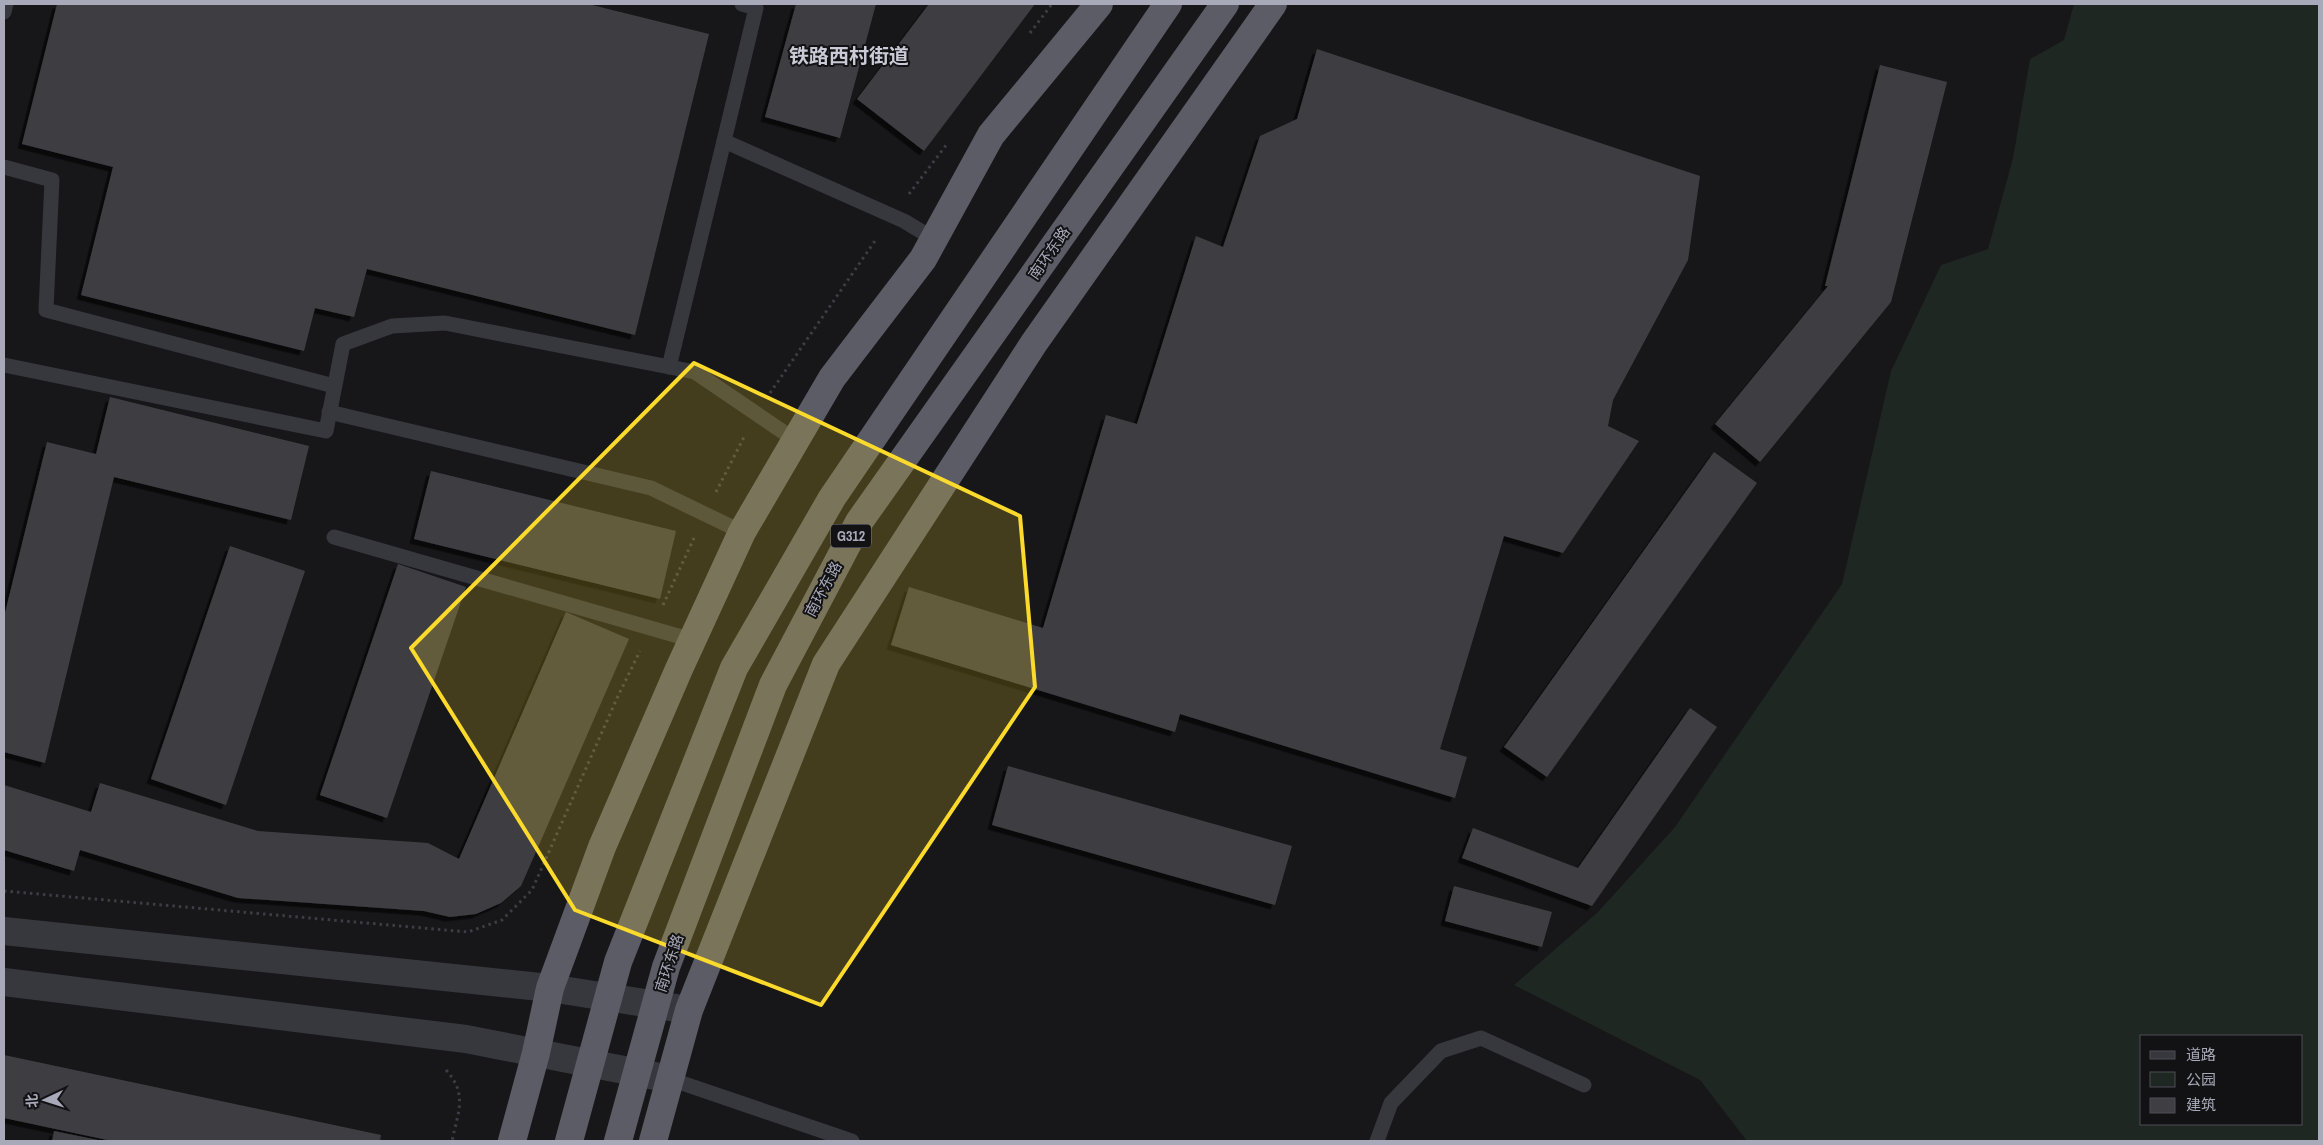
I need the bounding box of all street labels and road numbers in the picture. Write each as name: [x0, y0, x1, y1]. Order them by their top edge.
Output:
street label: 南环东路: [1023, 222, 1075, 284]
road number: G312: [831, 524, 871, 548]
street label: 南环东路: [800, 558, 846, 620]
street label: 南环东路: [650, 931, 688, 995]

